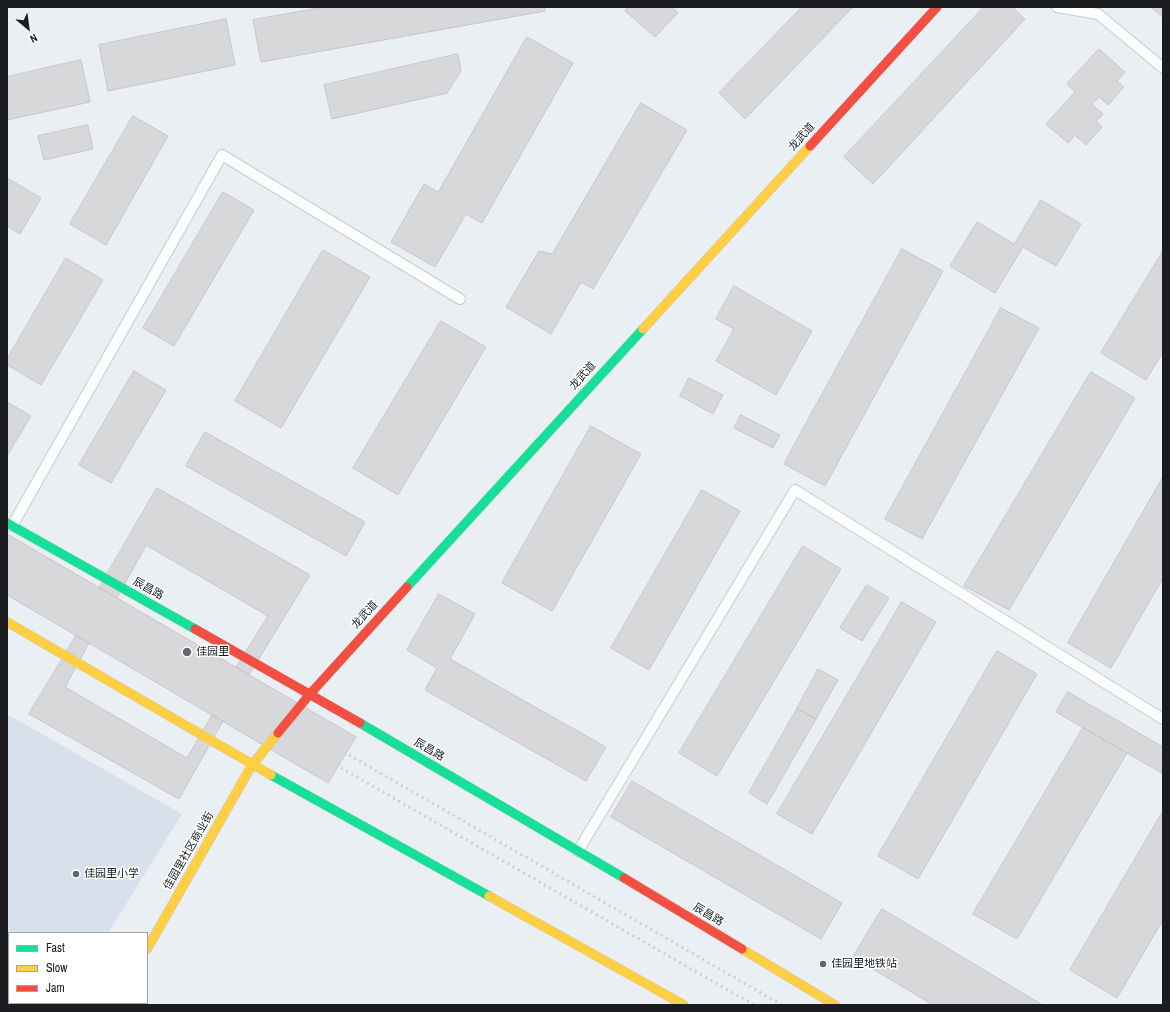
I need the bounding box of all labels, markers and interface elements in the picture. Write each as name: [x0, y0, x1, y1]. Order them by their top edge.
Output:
north arrow: [8, 8, 48, 48]
text: N: [28, 31, 40, 46]
street label: 龙武道: [786, 120, 818, 154]
street label: 龙武道: [567, 359, 599, 393]
street label: 辰昌路: [130, 575, 166, 603]
street label: 龙武道: [349, 598, 381, 632]
place label: 佳园里: [196, 645, 229, 659]
marker: 佳园里: [181, 646, 193, 658]
street label: 辰昌路: [411, 736, 447, 764]
street label: 佳园里社区商业街: [161, 810, 217, 892]
place label: 佳园里小学: [84, 867, 139, 881]
marker: 佳园里小学: [71, 869, 81, 879]
street label: 辰昌路: [690, 901, 726, 929]
legend: [8, 932, 148, 1004]
text: Fast: [46, 940, 65, 956]
place label: 佳园里地铁站: [831, 957, 897, 971]
marker: 佳园里地铁站: [818, 959, 828, 969]
text: Slow: [46, 960, 67, 976]
text: Jam: [46, 980, 65, 996]

